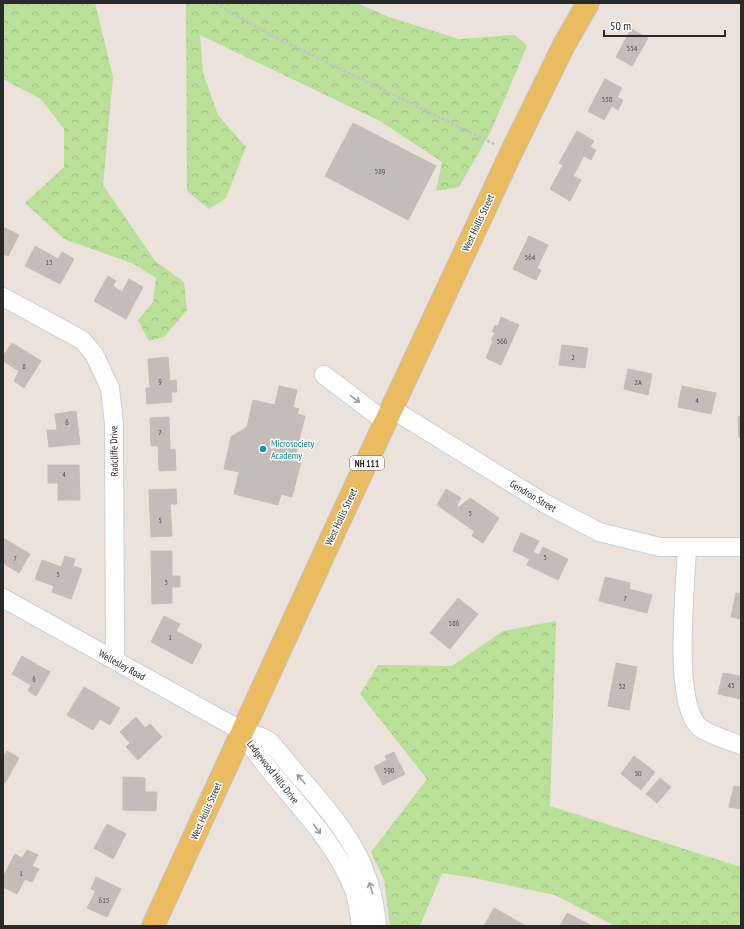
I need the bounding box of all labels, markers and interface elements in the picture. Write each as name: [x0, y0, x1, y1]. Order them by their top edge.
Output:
scale bar: [604, 12, 725, 38]
text: 50 m: [610, 18, 631, 33]
house number: 554: [627, 43, 638, 53]
house number: 558: [602, 94, 613, 104]
house number: 589: [375, 166, 386, 176]
street label: West Hollis Street: [459, 192, 497, 254]
house number: 564: [525, 252, 536, 262]
house number: 13: [45, 257, 53, 267]
house number: 566: [497, 336, 508, 346]
house number: 2: [571, 352, 575, 362]
house number: 8: [22, 361, 26, 371]
house number: 9: [158, 376, 162, 386]
house number: 2A: [634, 377, 642, 387]
one-way arrow: [349, 395, 360, 403]
house number: 4: [695, 395, 699, 405]
house number: 6: [65, 417, 69, 427]
street label: Radcliffe Drive: [107, 426, 121, 476]
house number: 7: [158, 427, 162, 437]
place label: Microsociety Academy: [271, 437, 314, 462]
marker: Microsociety Academy: [258, 444, 268, 454]
road number: NH 111: [350, 456, 384, 470]
house number: 4: [62, 469, 66, 479]
street label: Gendron Street: [507, 477, 559, 515]
street label: West Hollis Street: [322, 486, 360, 548]
house number: 3: [468, 508, 472, 518]
house number: 5: [158, 515, 162, 525]
house number: 5: [543, 552, 547, 562]
house number: 7: [13, 553, 17, 563]
house number: 5: [56, 569, 60, 579]
house number: 3: [164, 577, 168, 587]
house number: 7: [623, 593, 627, 603]
house number: 586: [449, 618, 460, 628]
house number: 1: [168, 632, 172, 642]
street label: Wellesley Road: [96, 647, 148, 683]
house number: 6: [32, 674, 36, 684]
house number: 45: [727, 680, 735, 690]
house number: 52: [618, 681, 626, 691]
street label: Ledgewood Hills Drive: [244, 738, 302, 806]
house number: 590: [384, 765, 395, 775]
house number: 50: [634, 768, 642, 778]
one-way arrow: [297, 774, 306, 785]
street label: West Hollis Street: [188, 780, 225, 842]
one-way arrow: [313, 823, 321, 834]
house number: 1: [19, 868, 23, 878]
one-way arrow: [367, 881, 374, 894]
house number: 615: [99, 895, 109, 905]

